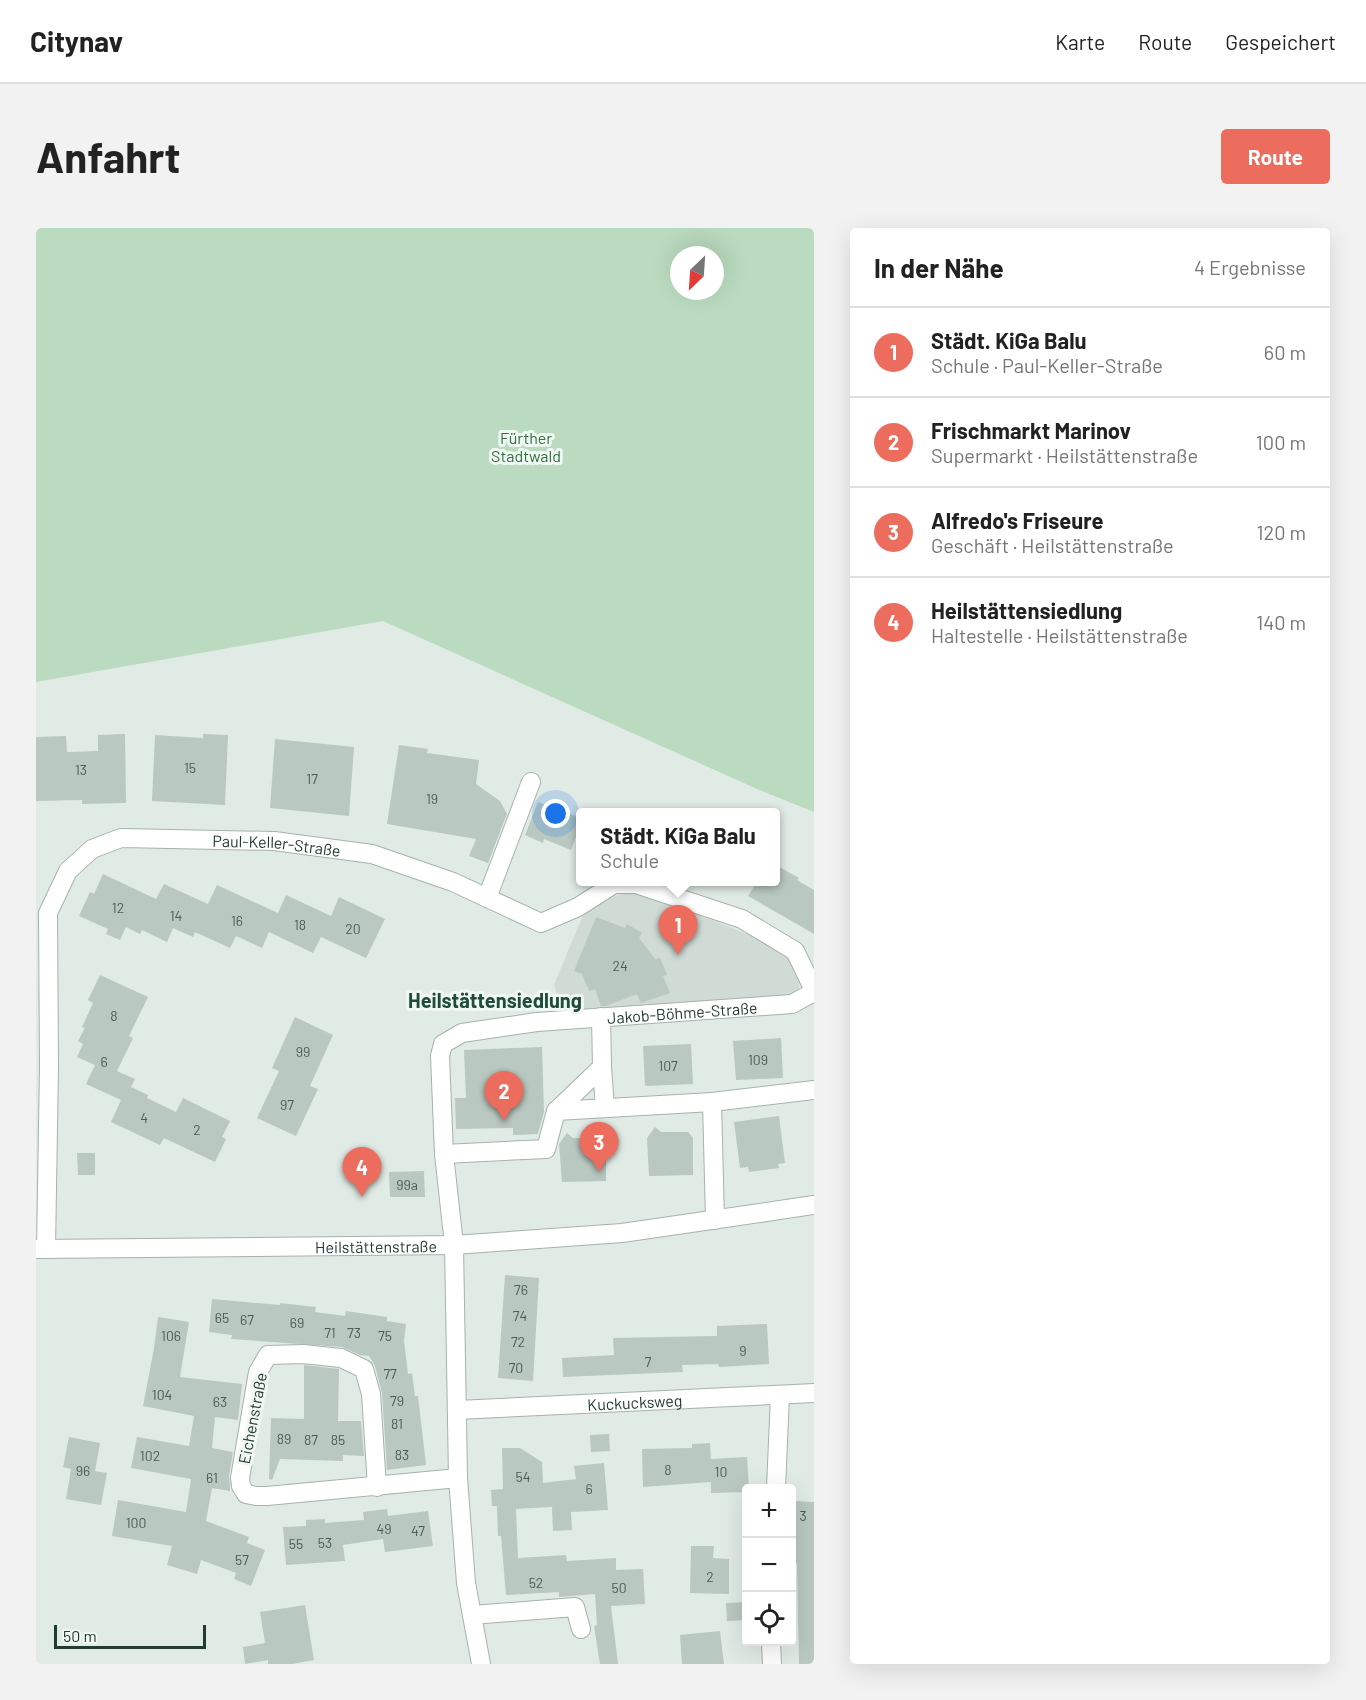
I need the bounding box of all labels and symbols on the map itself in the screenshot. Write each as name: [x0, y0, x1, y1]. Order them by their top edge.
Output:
north arrow: [670, 246, 724, 300]
park label: Fürther Stadtwald: [491, 428, 561, 465]
house number: 15: [184, 759, 196, 776]
house number: 13: [75, 761, 87, 778]
house number: 17: [306, 770, 318, 787]
house number: 19: [426, 790, 438, 807]
your location: [541, 799, 570, 828]
street label: Paul-Keller-Straße: [212, 830, 342, 859]
house number: 12: [112, 899, 124, 916]
pin: 1: [658, 906, 698, 955]
house number: 14: [170, 907, 182, 924]
house number: 16: [231, 912, 243, 929]
house number: 18: [294, 916, 306, 933]
house number: 20: [345, 920, 361, 937]
house number: 24: [612, 957, 628, 974]
district label: Heilstättensiedlung: [408, 988, 582, 1012]
street label: Jakob-Böhme-Straße: [606, 997, 758, 1027]
house number: 8: [110, 1007, 118, 1024]
house number: 99: [296, 1043, 310, 1060]
house number: 109: [748, 1051, 768, 1068]
house number: 6: [100, 1053, 108, 1070]
house number: 107: [658, 1057, 678, 1074]
pin: 2: [484, 1072, 524, 1121]
house number: 97: [280, 1096, 294, 1113]
house number: 4: [140, 1109, 148, 1126]
house number: 2: [193, 1121, 201, 1138]
pin: 3: [580, 1122, 618, 1172]
pin: 4: [342, 1148, 382, 1197]
house number: 99a: [396, 1176, 418, 1193]
street label: Heilstättenstraße: [315, 1236, 437, 1256]
house number: 76: [514, 1281, 528, 1298]
house number: 74: [513, 1307, 527, 1324]
house number: 65: [215, 1309, 229, 1326]
house number: 67: [240, 1311, 254, 1328]
house number: 69: [290, 1314, 304, 1331]
house number: 71: [324, 1324, 336, 1341]
house number: 73: [347, 1324, 361, 1341]
house number: 106: [161, 1327, 181, 1344]
house number: 75: [378, 1327, 392, 1344]
house number: 72: [511, 1333, 525, 1350]
house number: 9: [739, 1342, 747, 1359]
house number: 7: [645, 1353, 652, 1370]
house number: 70: [509, 1359, 523, 1376]
house number: 77: [383, 1365, 397, 1382]
street label: Eichenstraße: [234, 1371, 270, 1465]
house number: 104: [152, 1386, 172, 1403]
street label: Kuckucksweg: [587, 1390, 683, 1413]
house number: 79: [390, 1392, 404, 1409]
house number: 63: [213, 1393, 227, 1410]
house number: 81: [391, 1415, 403, 1432]
house number: 89: [277, 1430, 291, 1447]
house number: 87: [304, 1431, 318, 1448]
house number: 85: [331, 1431, 345, 1448]
house number: 83: [395, 1446, 409, 1463]
house number: 102: [140, 1447, 160, 1464]
house number: 8: [664, 1461, 672, 1478]
house number: 96: [76, 1462, 90, 1479]
house number: 10: [715, 1463, 727, 1480]
house number: 54: [516, 1468, 530, 1485]
house number: 61: [206, 1469, 218, 1486]
house number: 6: [585, 1480, 593, 1497]
house number: 3: [799, 1507, 807, 1524]
house number: 100: [126, 1514, 146, 1531]
house number: 49: [376, 1520, 392, 1537]
house number: 47: [411, 1522, 425, 1539]
house number: 53: [318, 1534, 332, 1551]
house number: 55: [289, 1535, 303, 1552]
house number: 57: [235, 1551, 249, 1568]
house number: 2: [706, 1568, 714, 1585]
house number: 52: [529, 1574, 543, 1591]
house number: 50: [611, 1579, 627, 1596]
scale bar: [54, 1622, 206, 1650]

